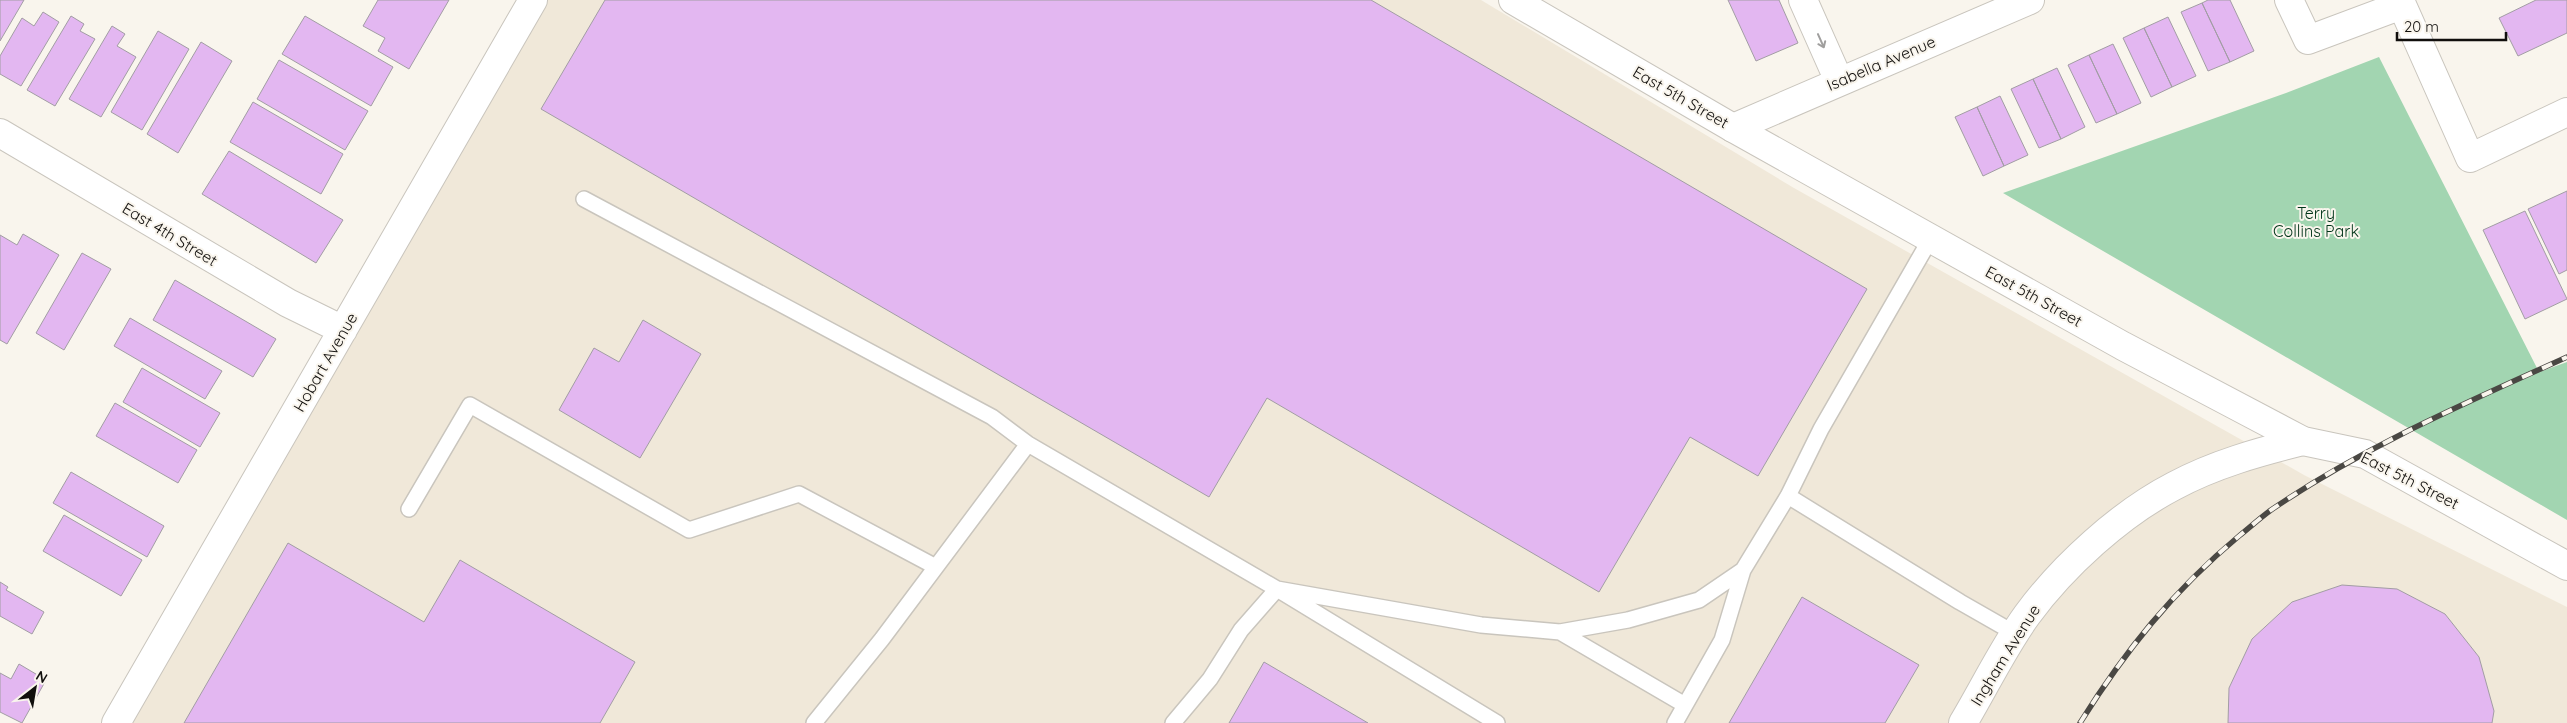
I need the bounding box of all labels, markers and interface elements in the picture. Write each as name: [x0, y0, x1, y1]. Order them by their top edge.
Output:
scale bar: [2397, 10, 2506, 42]
text: 20 m: [2404, 17, 2439, 36]
street label: Isabella Avenue: [1824, 31, 1938, 95]
one-way arrow: [1816, 33, 1826, 48]
street label: East 5th Street: [1629, 61, 1733, 133]
street label: East 4th Street: [119, 198, 221, 270]
park label: Terry Collins Park: [2273, 203, 2359, 241]
street label: East 5th Street: [1982, 261, 2086, 331]
street label: Hobart Avenue: [289, 309, 361, 415]
street label: East 5th Street: [2358, 447, 2462, 513]
street label: Ingham Avenue: [1966, 601, 2044, 709]
north arrow: [10, 663, 60, 713]
text: N: [33, 666, 51, 687]

